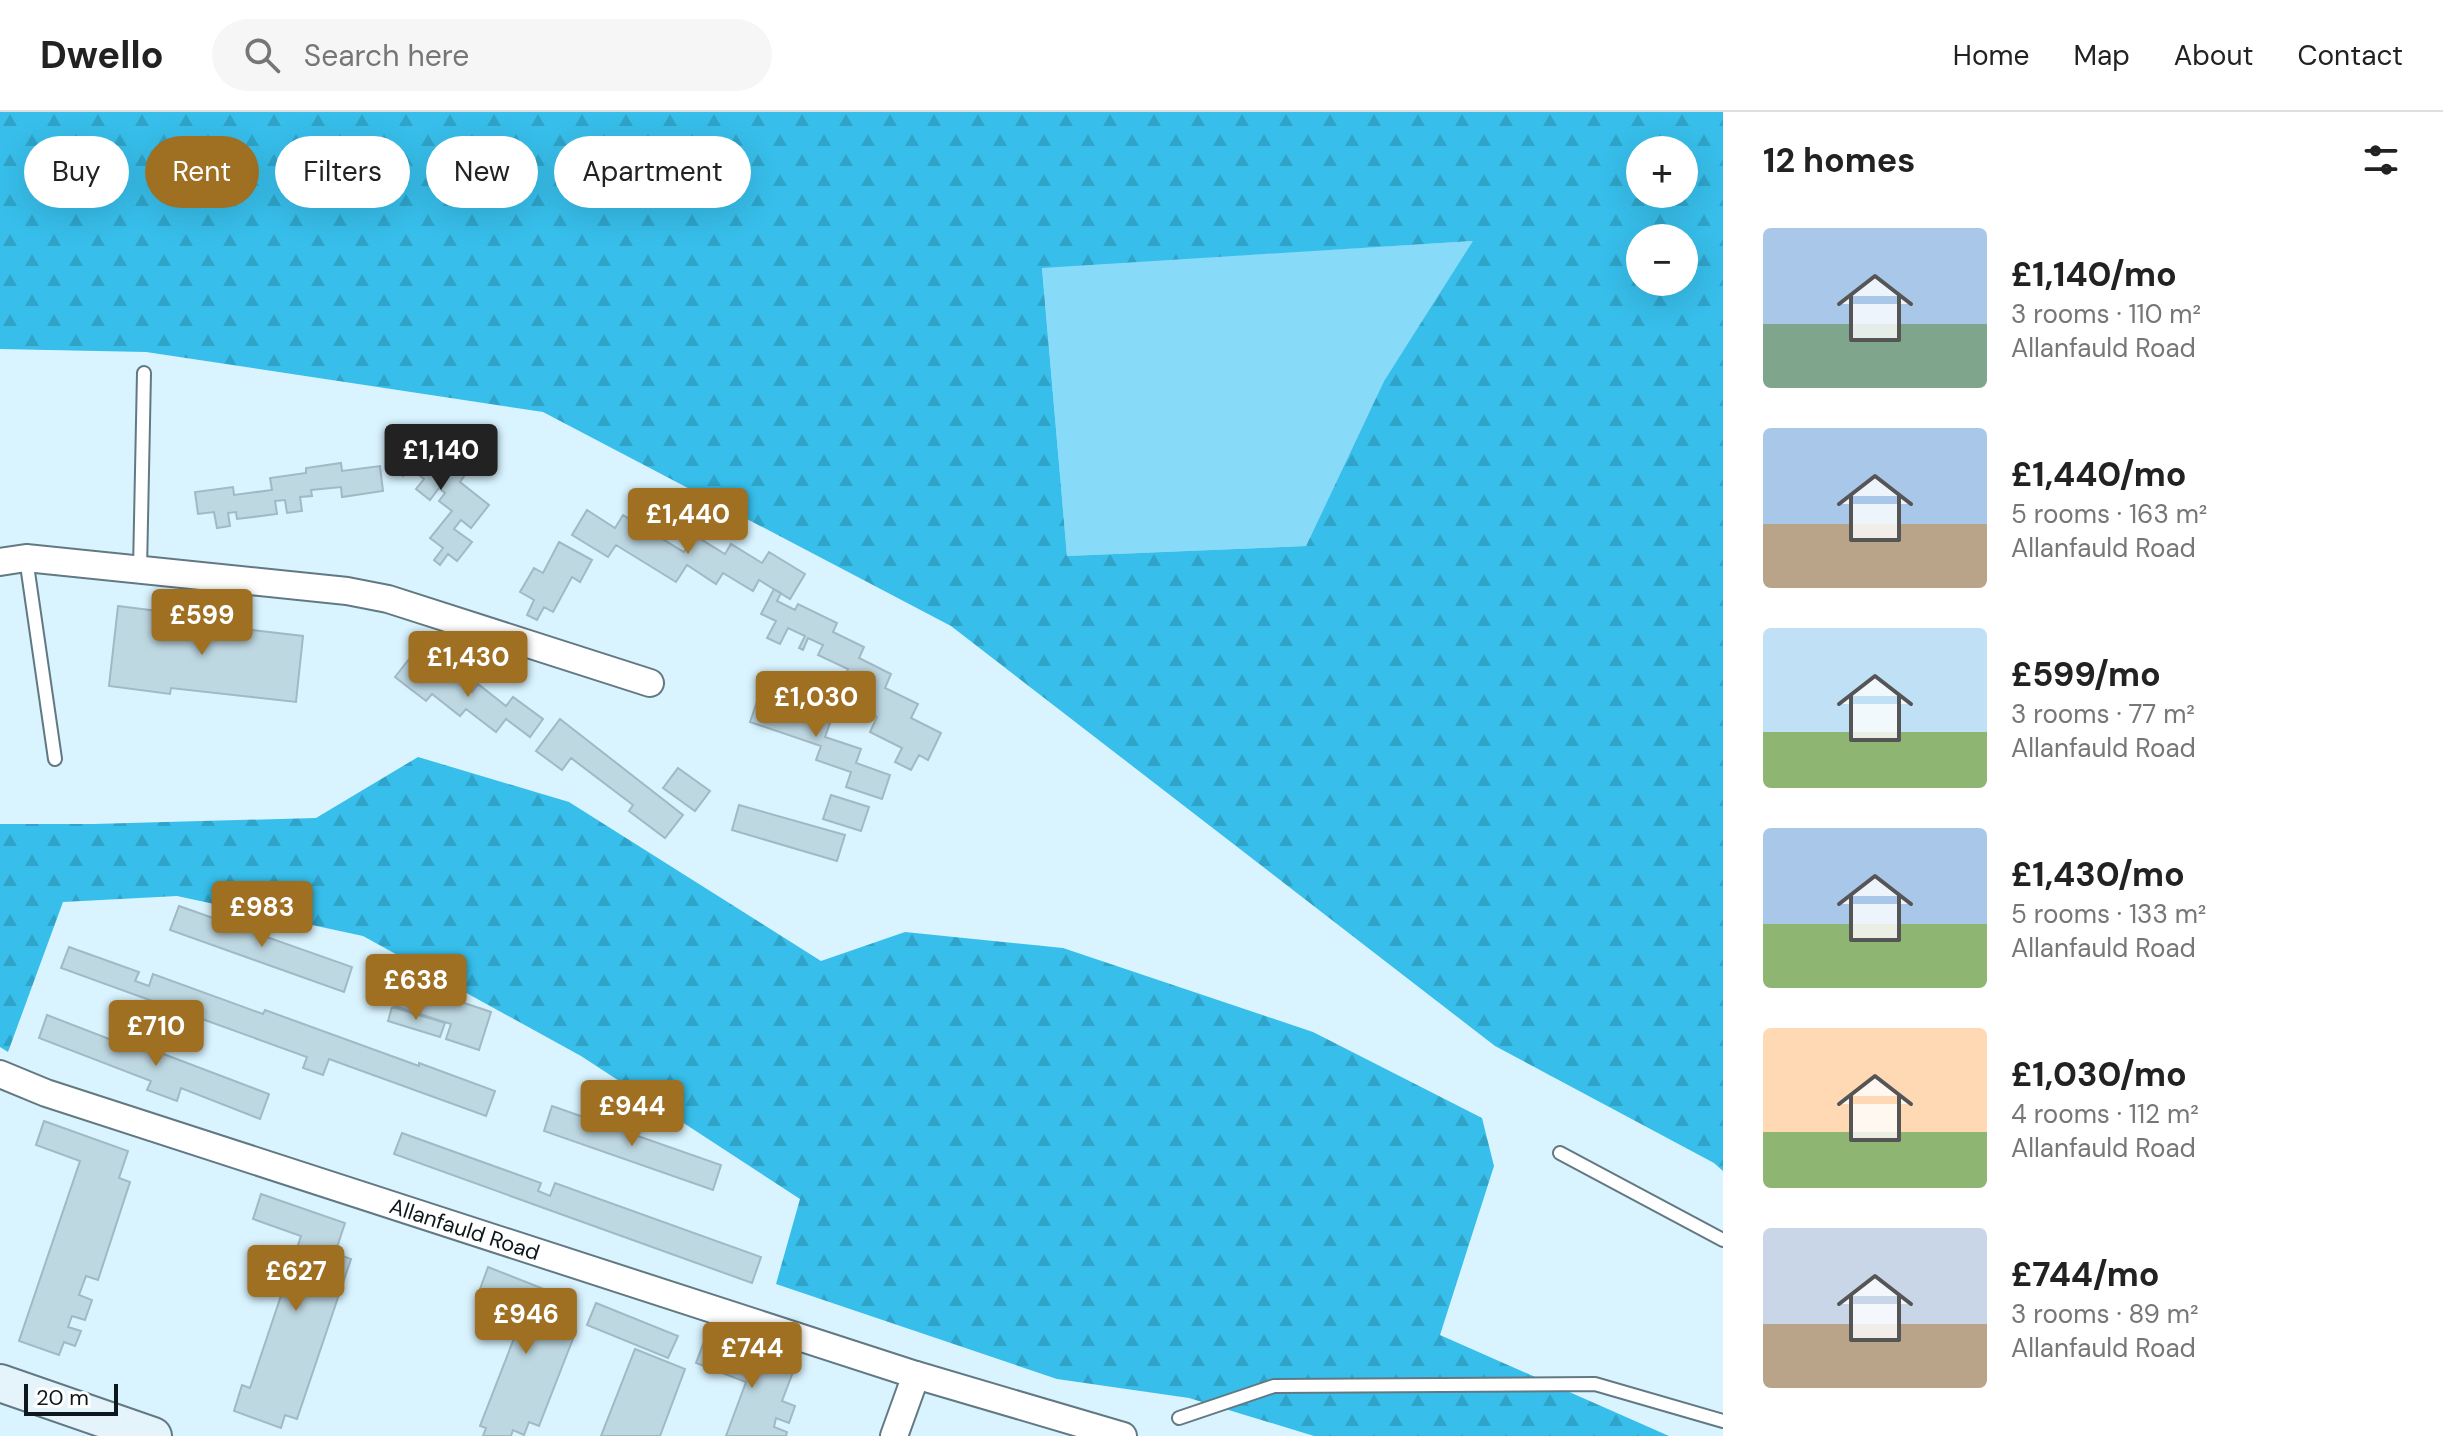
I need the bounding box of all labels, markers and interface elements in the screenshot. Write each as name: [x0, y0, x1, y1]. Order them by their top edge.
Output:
search box: [212, 19, 772, 91]
text: Dwello: [40, 30, 164, 80]
icon: search: [240, 33, 284, 77]
text: Search here: [304, 36, 469, 75]
text: Home: [1953, 37, 2029, 74]
text: Map: [2073, 37, 2130, 74]
text: About: [2174, 37, 2253, 74]
text: Contact: [2297, 37, 2403, 74]
chip: Buy: [24, 136, 129, 208]
chip: Rent: [145, 136, 259, 208]
chip: Filters: [275, 136, 410, 208]
chip: New: [426, 136, 538, 208]
chip: Apartment: [554, 136, 751, 208]
map controls: [1626, 136, 1698, 296]
button: +: [1626, 136, 1698, 208]
text: 12 homes: [1763, 138, 1915, 183]
icon: filters: [2359, 138, 2403, 182]
button: −: [1626, 224, 1698, 296]
text: £1,140/mo: [2011, 252, 2177, 297]
icon: home: [1827, 260, 1923, 356]
text: 3 rooms · 110 m²: [2011, 297, 2201, 331]
text: Allanfauld Road: [2011, 331, 2196, 365]
pin: £1,140: [376, 424, 506, 492]
text: £1,140: [403, 433, 479, 467]
text: £1,440/mo: [2011, 452, 2186, 497]
icon: home: [1827, 460, 1923, 556]
pin: £1,440: [623, 488, 753, 556]
text: £1,440: [646, 497, 730, 531]
text: 5 rooms · 163 m²: [2011, 497, 2207, 531]
text: Allanfauld Road: [2011, 531, 2196, 565]
pin: £599: [155, 589, 249, 657]
text: £599: [170, 598, 234, 632]
pin: £1,430: [403, 631, 533, 699]
text: £1,430: [426, 640, 510, 674]
text: £599/mo: [2011, 652, 2161, 697]
icon: home: [1827, 660, 1923, 756]
pin: £1,030: [751, 671, 881, 739]
text: £1,030: [774, 680, 858, 714]
text: 3 rooms · 77 m²: [2011, 697, 2195, 731]
text: Allanfauld Road: [2011, 731, 2196, 765]
text: £1,430/mo: [2011, 852, 2185, 897]
icon: home: [1827, 860, 1923, 956]
pin: £983: [215, 881, 309, 949]
text: £983: [230, 890, 294, 924]
text: 5 rooms · 133 m²: [2011, 897, 2206, 931]
text: Allanfauld Road: [2011, 931, 2196, 965]
pin: £638: [369, 954, 463, 1022]
text: £638: [384, 963, 448, 997]
pin: £710: [109, 1000, 203, 1068]
text: £710: [127, 1009, 185, 1043]
text: £1,030/mo: [2011, 1052, 2187, 1097]
icon: home: [1827, 1060, 1923, 1156]
pin: £944: [585, 1080, 679, 1148]
text: £944: [599, 1089, 665, 1123]
text: 4 rooms · 112 m²: [2011, 1097, 2199, 1131]
text: Allanfauld Road: [2011, 1131, 2196, 1165]
street label: Allanfauld Road: [386, 1191, 544, 1267]
pin: £627: [249, 1245, 343, 1313]
text: £744/mo: [2011, 1252, 2160, 1297]
text: £627: [265, 1254, 327, 1288]
icon: home: [1827, 1260, 1923, 1356]
pin: £946: [479, 1288, 573, 1356]
text: £946: [493, 1297, 559, 1331]
text: 3 rooms · 89 m²: [2011, 1297, 2199, 1331]
pin: £744: [705, 1322, 799, 1390]
text: £744: [721, 1331, 783, 1365]
text: Allanfauld Road: [2011, 1331, 2196, 1365]
scale bar: [24, 1380, 118, 1416]
text: 20 m: [36, 1383, 89, 1412]

